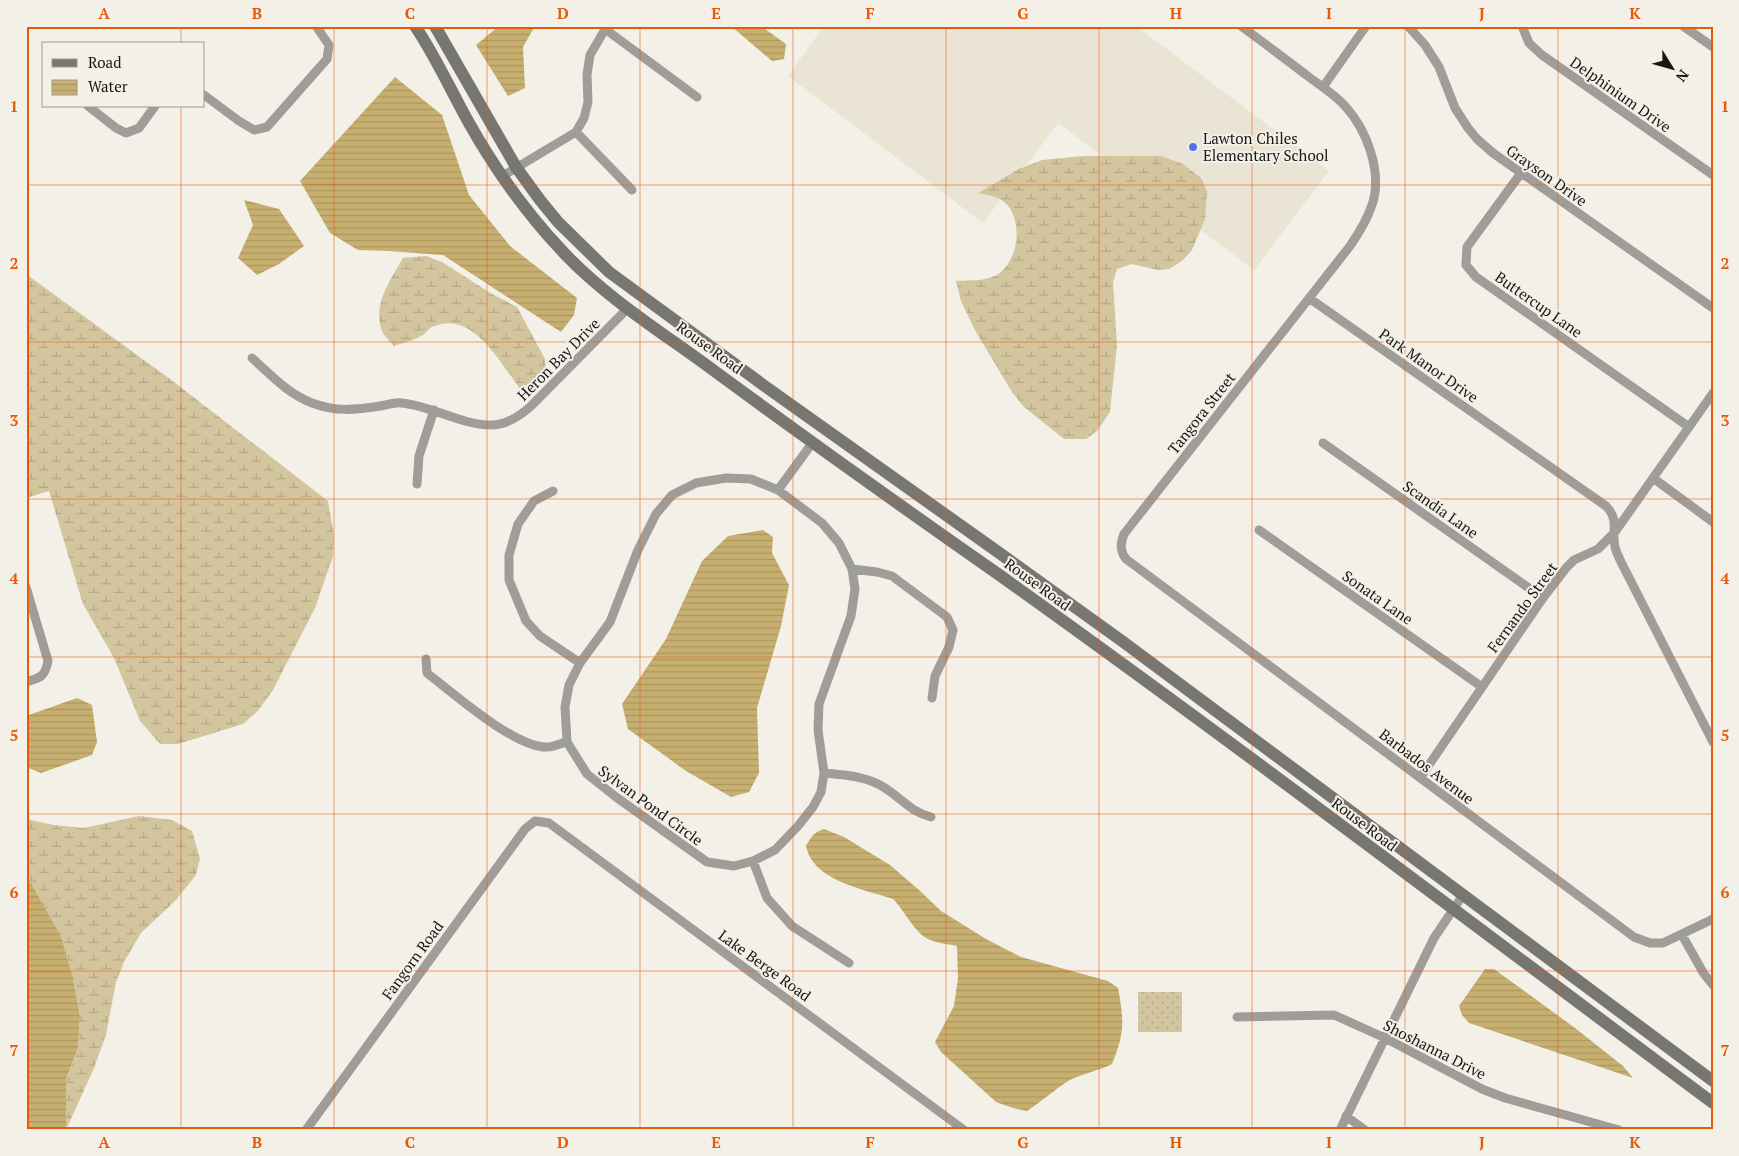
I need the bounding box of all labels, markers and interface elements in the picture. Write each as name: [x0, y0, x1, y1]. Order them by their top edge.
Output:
text: A: [98, 2, 110, 24]
text: B: [252, 2, 262, 24]
text: C: [405, 2, 415, 24]
text: D: [557, 2, 569, 24]
text: E: [711, 2, 721, 24]
text: F: [865, 2, 875, 24]
text: G: [1017, 2, 1029, 24]
text: H: [1170, 2, 1182, 24]
text: I: [1326, 2, 1332, 24]
text: J: [1479, 2, 1485, 24]
text: K: [1629, 2, 1641, 24]
legend: [42, 42, 205, 108]
north arrow: [1646, 42, 1696, 92]
text: Road: [88, 52, 121, 72]
street label: Delphinium Drive: [1567, 52, 1675, 136]
text: N: [1672, 66, 1694, 86]
text: Water: [88, 76, 128, 96]
text: 1: [9, 95, 19, 117]
text: 1: [1720, 95, 1730, 117]
place label: Lawton Chiles Elementary School: [1203, 128, 1329, 165]
street label: Grayson Drive: [1503, 140, 1591, 210]
marker: Lawton Chiles Elementary School: [1187, 141, 1199, 153]
text: 2: [9, 252, 19, 274]
text: 2: [1720, 252, 1730, 274]
street label: Buttercup Lane: [1491, 266, 1587, 342]
street label: Heron Bay Drive: [512, 313, 604, 405]
street label: Rouse Road: [673, 316, 747, 378]
street label: Park Manor Drive: [1375, 323, 1483, 407]
street label: Tangora Street: [1163, 368, 1239, 458]
text: 3: [9, 409, 19, 431]
text: 3: [1720, 409, 1730, 431]
street label: Scandia Lane: [1399, 476, 1483, 542]
street label: Rouse Road: [1001, 553, 1075, 615]
street label: Fernando Street: [1482, 557, 1562, 656]
street label: Sonata Lane: [1339, 565, 1417, 629]
text: 4: [9, 567, 19, 589]
text: 4: [1720, 567, 1730, 589]
text: 5: [9, 724, 19, 746]
street label: Barbados Avenue: [1375, 724, 1479, 808]
text: 5: [1720, 724, 1730, 746]
street label: Sylvan Pond Circle: [595, 760, 707, 850]
street label: Rouse Road: [1328, 793, 1402, 855]
text: 6: [9, 881, 19, 903]
text: 6: [1720, 881, 1730, 903]
street label: Fangorn Road: [377, 917, 447, 1003]
street label: Lake Berge Road: [715, 925, 815, 1005]
street label: Shoshanna Drive: [1380, 1014, 1490, 1084]
text: 7: [9, 1039, 19, 1061]
text: 7: [1720, 1039, 1730, 1061]
text: A: [98, 1131, 110, 1153]
text: B: [252, 1131, 262, 1153]
text: C: [405, 1131, 415, 1153]
text: D: [557, 1131, 569, 1153]
text: E: [711, 1131, 721, 1153]
text: F: [865, 1131, 875, 1153]
text: G: [1017, 1131, 1029, 1153]
text: H: [1170, 1131, 1182, 1153]
text: I: [1326, 1131, 1332, 1153]
text: J: [1479, 1131, 1485, 1153]
text: K: [1629, 1131, 1641, 1153]

